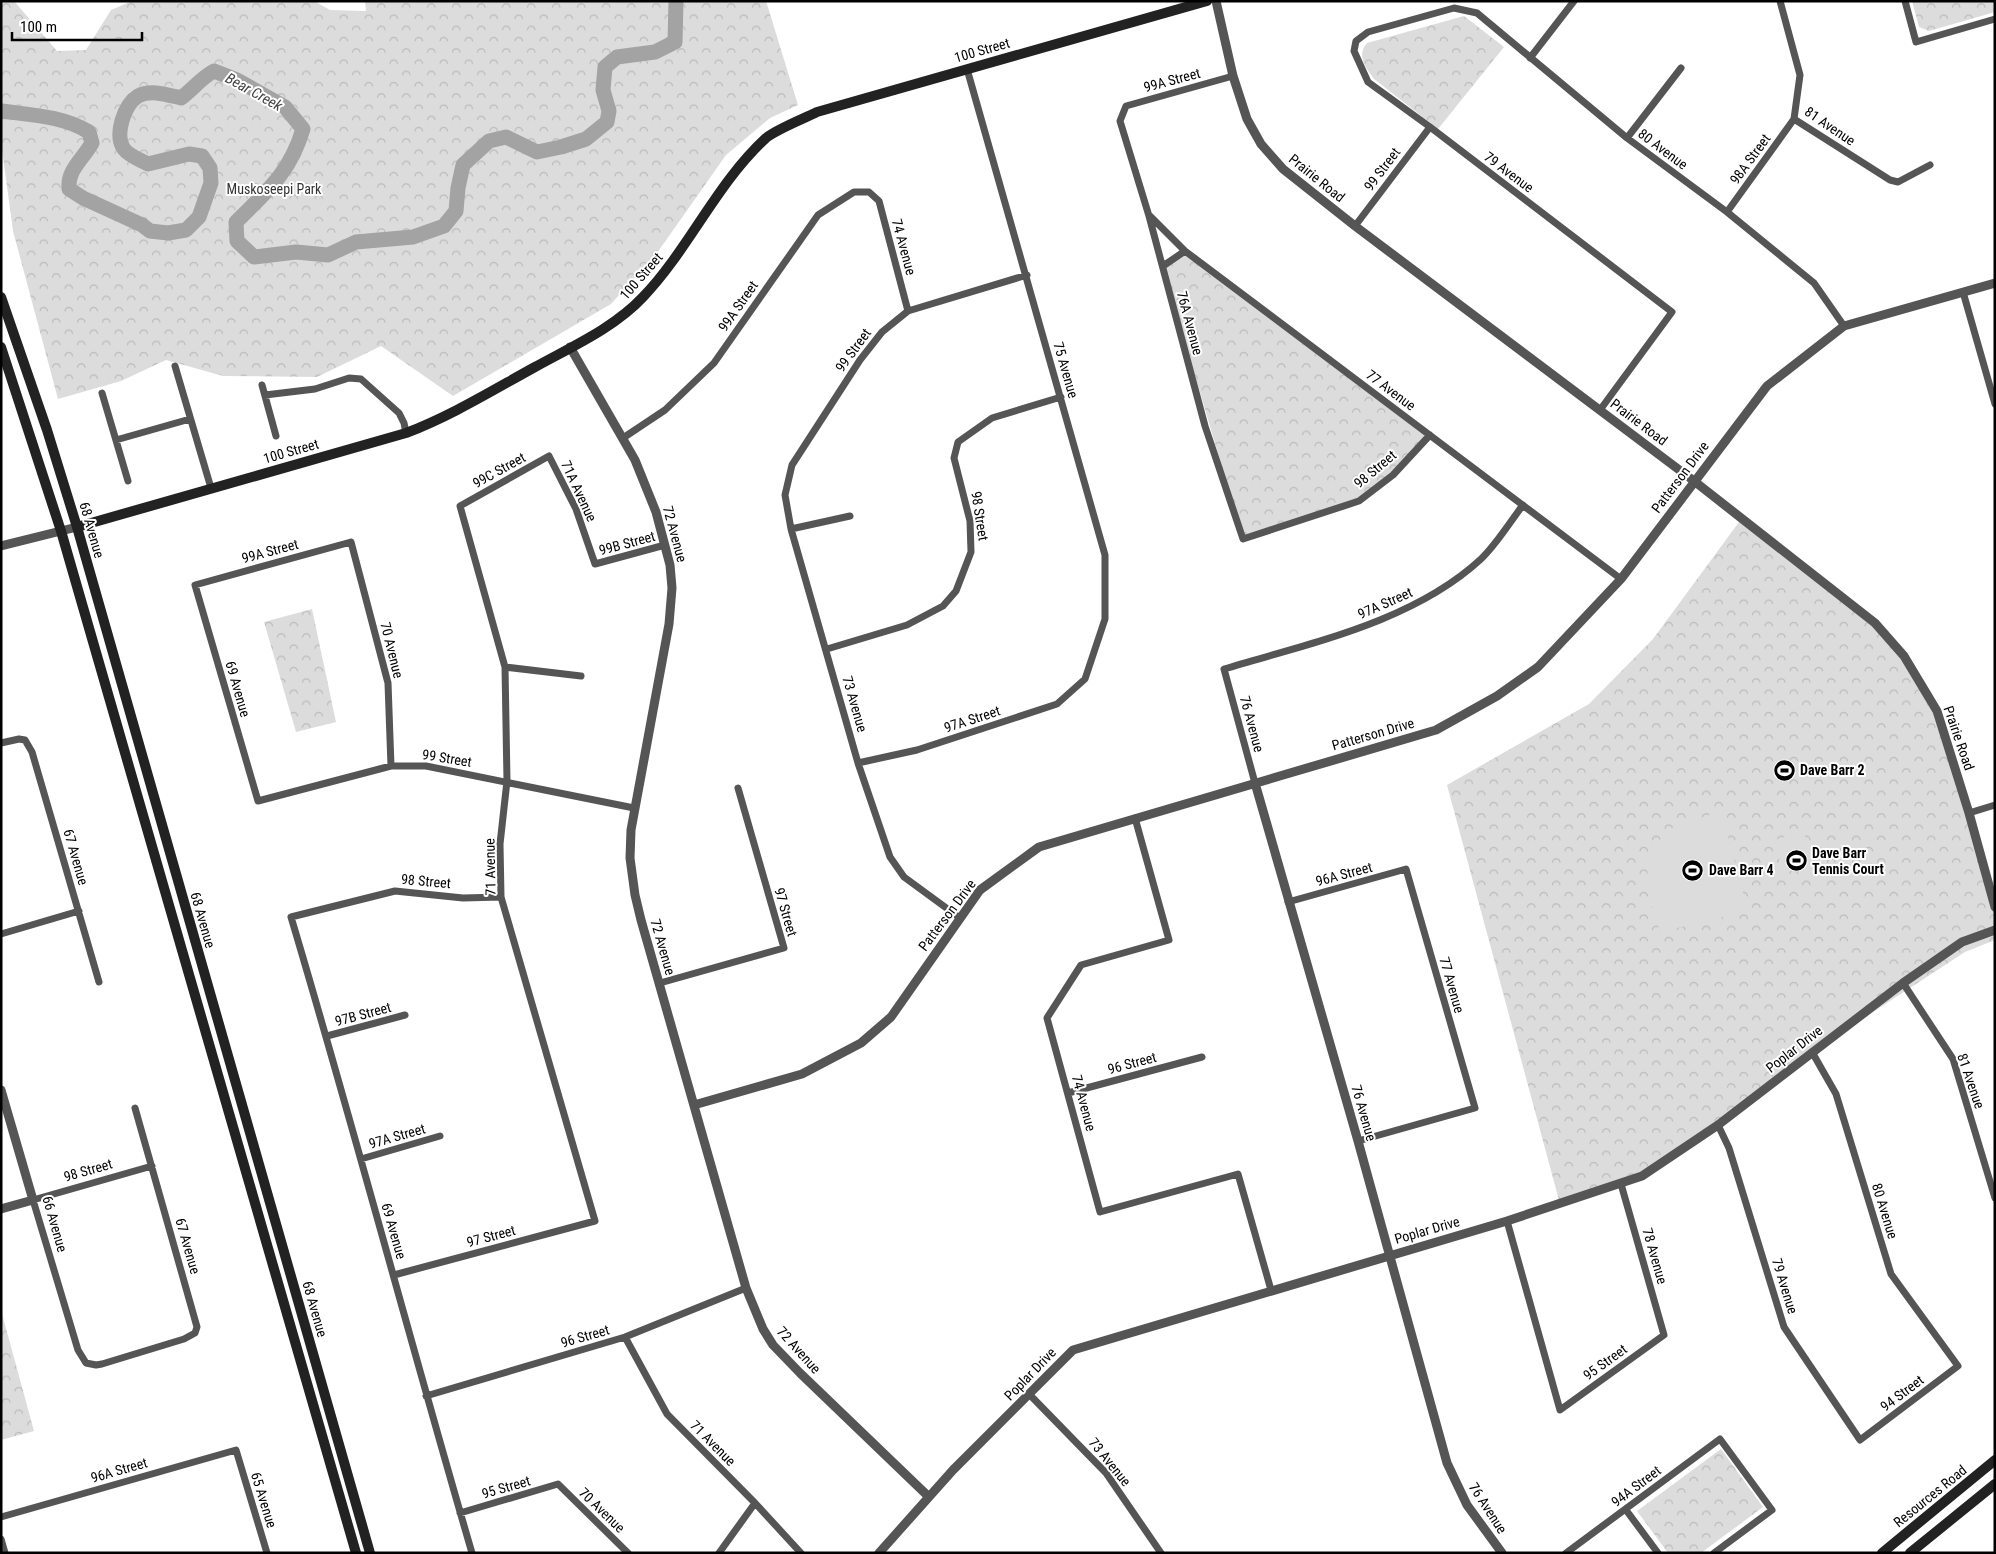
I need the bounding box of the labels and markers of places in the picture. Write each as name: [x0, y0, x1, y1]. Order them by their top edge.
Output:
sports icon: Dave Barr 2: [1772, 758, 1796, 782]
place label: Dave Barr 2: [1800, 762, 1865, 778]
place label: Dave Barr Tennis Court: [1812, 845, 1884, 877]
sports icon: Dave Barr Tennis Court: [1784, 849, 1808, 873]
sports icon: Dave Barr 4: [1681, 858, 1705, 882]
place label: Dave Barr 4: [1709, 862, 1774, 878]

